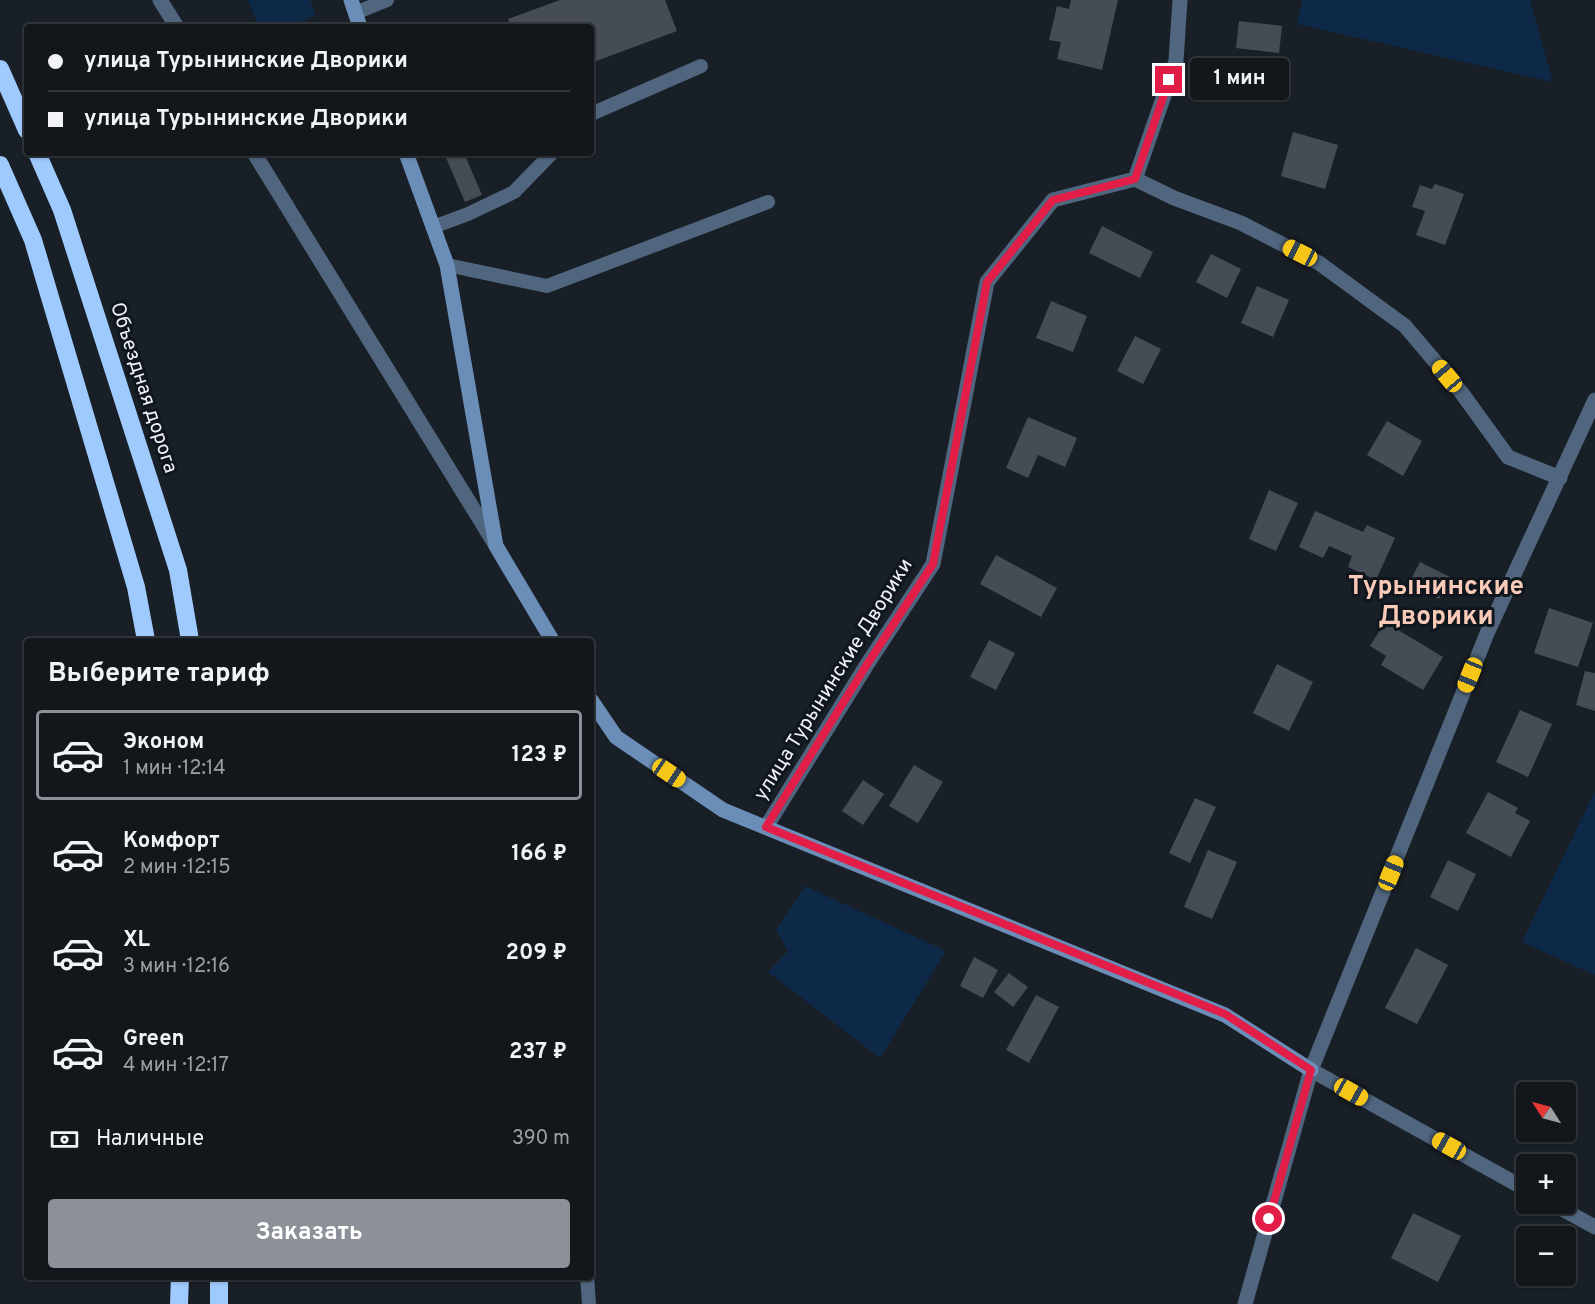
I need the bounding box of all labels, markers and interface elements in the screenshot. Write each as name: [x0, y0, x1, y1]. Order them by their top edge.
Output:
text: улица Турынинские Дворики: [84, 48, 408, 75]
callout: 1 мин: [1190, 59, 1289, 101]
route end: [1155, 66, 1182, 93]
text: 1 мин: [1214, 66, 1265, 92]
text: улица Турынинские Дворики: [84, 106, 408, 133]
car: [1280, 237, 1320, 269]
street label: Объездная дорога: [103, 299, 183, 477]
car: [1429, 356, 1465, 396]
street label: улица Турынинские Дворики: [749, 554, 919, 806]
district label: Турынинские Дворики: [1348, 571, 1524, 634]
car: [1455, 655, 1485, 695]
text: Выберите тариф: [48, 657, 270, 691]
icon: car: [51, 728, 105, 782]
text: Эконом: [123, 729, 204, 756]
text: 123 ₽: [512, 742, 567, 769]
car: [649, 755, 689, 791]
text: 1 мин · 12:14: [123, 756, 226, 782]
icon: car: [51, 827, 105, 881]
text: Комфорт: [123, 828, 220, 855]
text: 166 ₽: [511, 841, 567, 868]
car: [1376, 853, 1406, 893]
text: 2 мин · 12:15: [123, 855, 231, 881]
icon: car: [51, 926, 105, 980]
text: XL: [123, 927, 150, 954]
text: 209 ₽: [506, 940, 567, 967]
text: 3 мин · 12:16: [123, 954, 230, 980]
icon: car: [51, 1025, 105, 1079]
text: Green: [123, 1026, 185, 1053]
text: 237 ₽: [509, 1039, 567, 1066]
text: 4 мин · 12:17: [123, 1053, 229, 1079]
car: [1331, 1075, 1371, 1109]
north arrow: [1516, 1082, 1576, 1142]
map controls: [1516, 1082, 1576, 1286]
icon: cash: [48, 1123, 81, 1156]
text: Наличные: [96, 1126, 204, 1153]
text: 390 m: [512, 1126, 570, 1152]
car: [1429, 1129, 1469, 1163]
button: +: [1516, 1154, 1576, 1214]
button: Заказать: [48, 1199, 570, 1268]
route start: [1255, 1205, 1282, 1232]
button: −: [1516, 1226, 1576, 1286]

